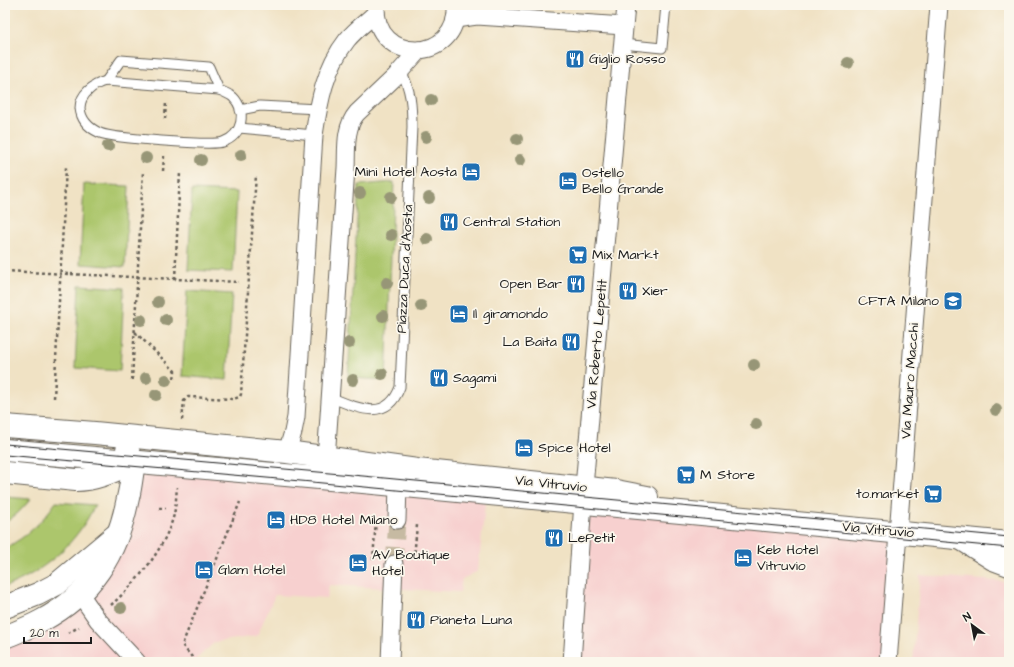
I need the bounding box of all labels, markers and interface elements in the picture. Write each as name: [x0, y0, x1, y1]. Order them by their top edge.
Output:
restaurant icon: Giglio Rosso: [564, 48, 586, 70]
place label: Giglio Rosso: [589, 49, 666, 69]
hotel icon: Mini Hotel Aosta: [460, 161, 482, 183]
place label: Mini Hotel Aosta: [355, 162, 457, 182]
place label: Ostello Bello Grande: [582, 163, 664, 199]
hotel icon: Ostello Bello Grande: [557, 170, 579, 192]
street label: Piazza Duca d'Aosta: [392, 204, 418, 334]
restaurant icon: Central Station: [438, 211, 460, 233]
place label: Central Station: [463, 212, 560, 232]
supermarket icon: Mix Markt: [567, 244, 589, 266]
place label: Mix Markt: [592, 245, 659, 265]
restaurant icon: Open Bar: [565, 273, 587, 295]
place label: Open Bar: [500, 274, 562, 294]
street label: Via Roberto Lepetit: [581, 278, 613, 410]
restaurant icon: Xier: [617, 280, 639, 302]
place label: Xier: [642, 281, 668, 301]
school or university icon: CFTA Milano: [942, 290, 964, 312]
place label: CFTA Milano: [858, 291, 939, 311]
hotel icon: Il giramondo: [448, 303, 470, 325]
place label: Il giramondo: [473, 304, 548, 324]
street label: Via Mauro Macchi: [896, 322, 924, 440]
restaurant icon: La Baita: [560, 331, 582, 353]
place label: La Baita: [503, 332, 557, 352]
restaurant icon: Sagami: [428, 367, 450, 389]
place label: Sagami: [453, 368, 496, 388]
hotel icon: Spice Hotel: [513, 437, 535, 459]
place label: Spice Hotel: [538, 438, 611, 458]
supermarket icon: M Store: [675, 464, 697, 486]
place label: M Store: [700, 465, 755, 485]
street label: Via Vitruvio: [514, 470, 588, 498]
supermarket icon: to.market: [922, 483, 944, 505]
place label: to.market: [856, 484, 919, 504]
hotel icon: HD8 Hotel Milano: [265, 509, 287, 531]
place label: HD8 Hotel Milano: [290, 510, 398, 530]
street label: Via Vitruvio: [841, 517, 915, 543]
restaurant icon: LePetit: [543, 527, 565, 549]
place label: LePetit: [568, 528, 616, 548]
place label: Keb Hotel Vitruvio: [757, 540, 818, 576]
place label: AV Boutique Hotel: [372, 545, 450, 581]
hotel icon: Keb Hotel Vitruvio: [732, 547, 754, 569]
hotel icon: AV Boutique Hotel: [347, 552, 369, 574]
hotel icon: Glam Hotel: [193, 559, 215, 581]
place label: Glam Hotel: [218, 560, 285, 580]
north arrow: [952, 605, 992, 645]
restaurant icon: Pianeta Luna: [405, 609, 427, 631]
text: N: [960, 609, 974, 625]
place label: Pianeta Luna: [430, 610, 512, 630]
scale bar: [24, 619, 91, 645]
text: 20 m: [30, 625, 59, 642]

